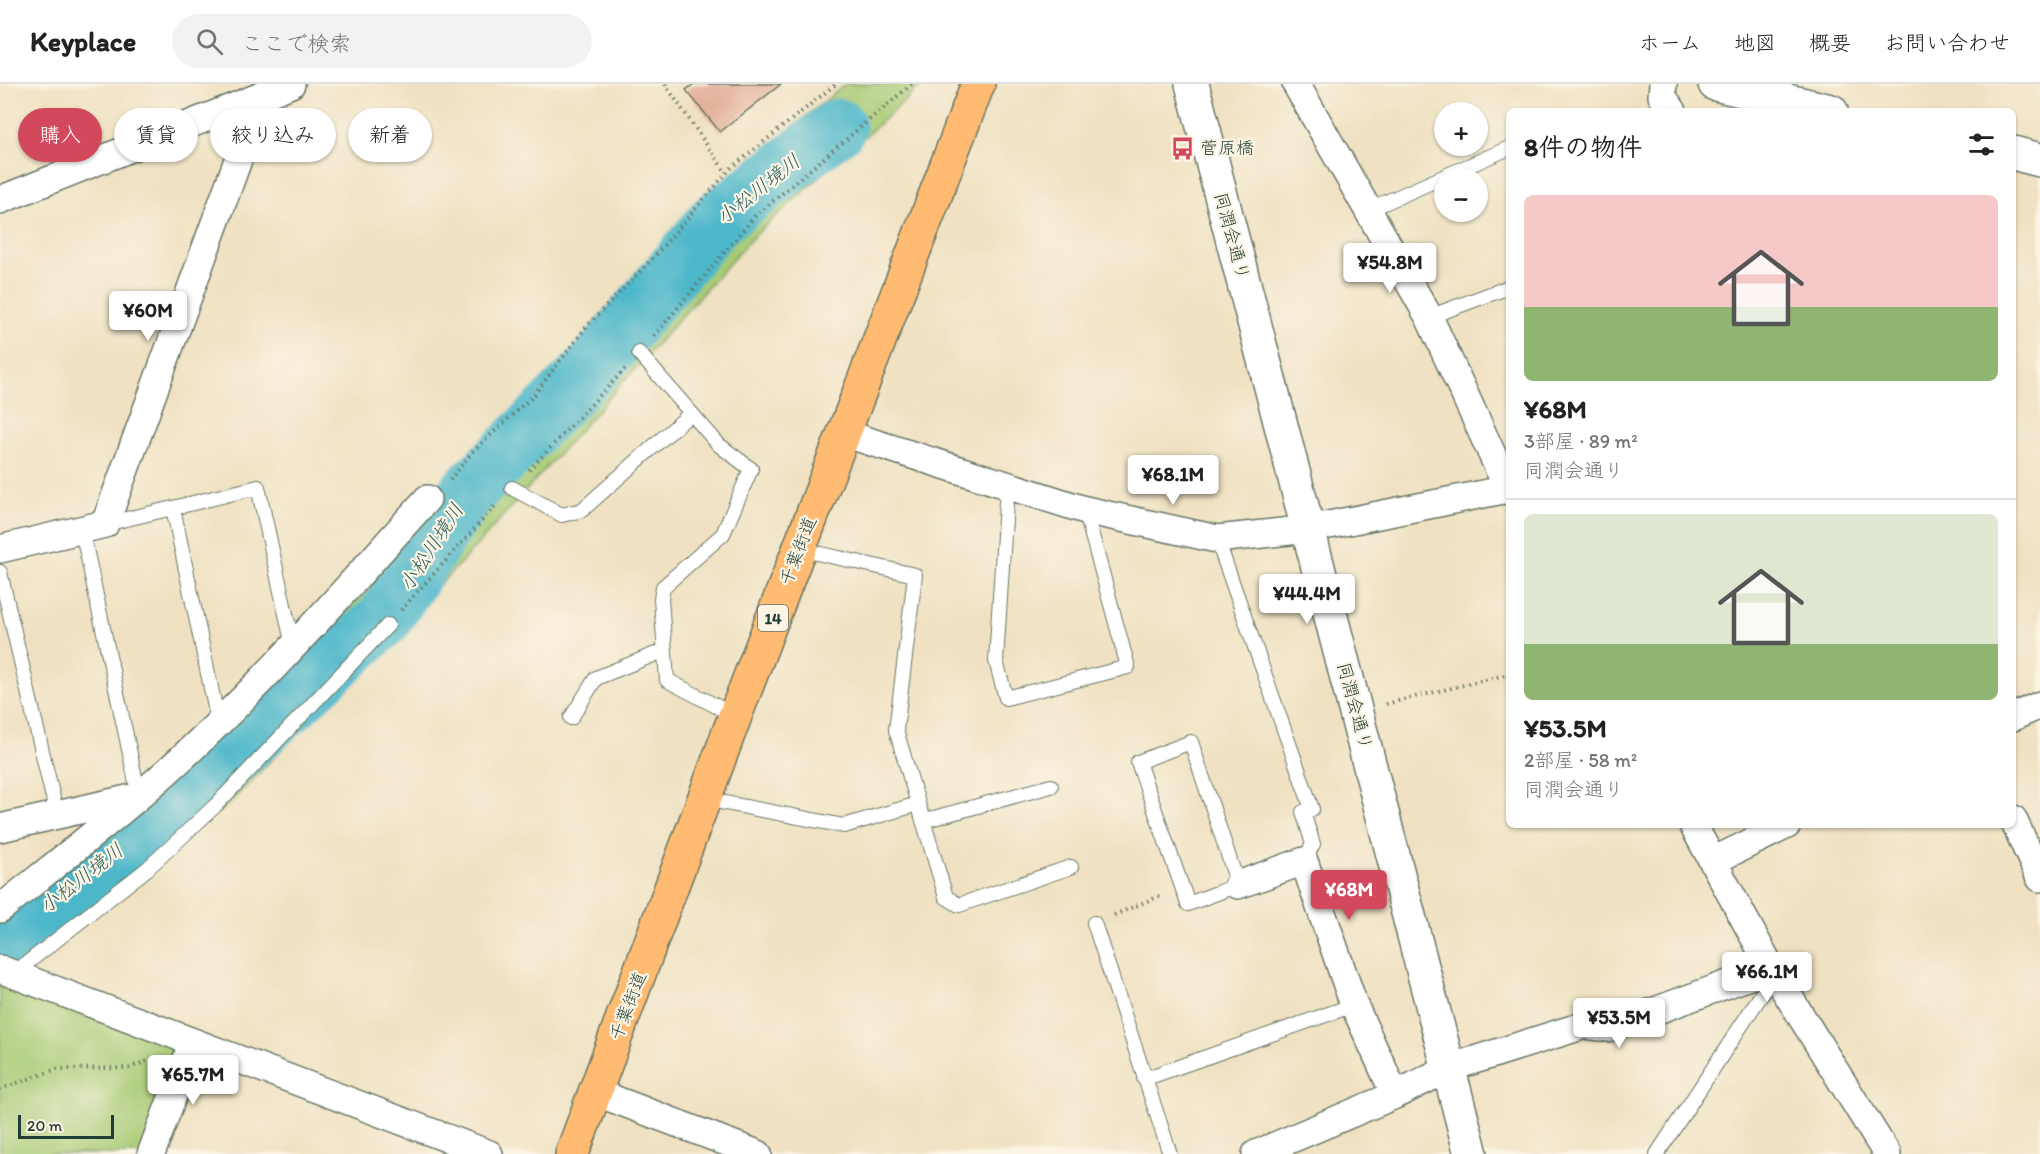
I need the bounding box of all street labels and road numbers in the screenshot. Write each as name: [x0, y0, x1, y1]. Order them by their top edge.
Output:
street label: 同潤会通り: [1210, 190, 1254, 282]
street label: 千葉街道: [775, 513, 821, 589]
road number: 14: [758, 605, 788, 631]
street label: 同潤会通り: [1333, 660, 1377, 752]
street label: 千葉街道: [605, 968, 651, 1044]

